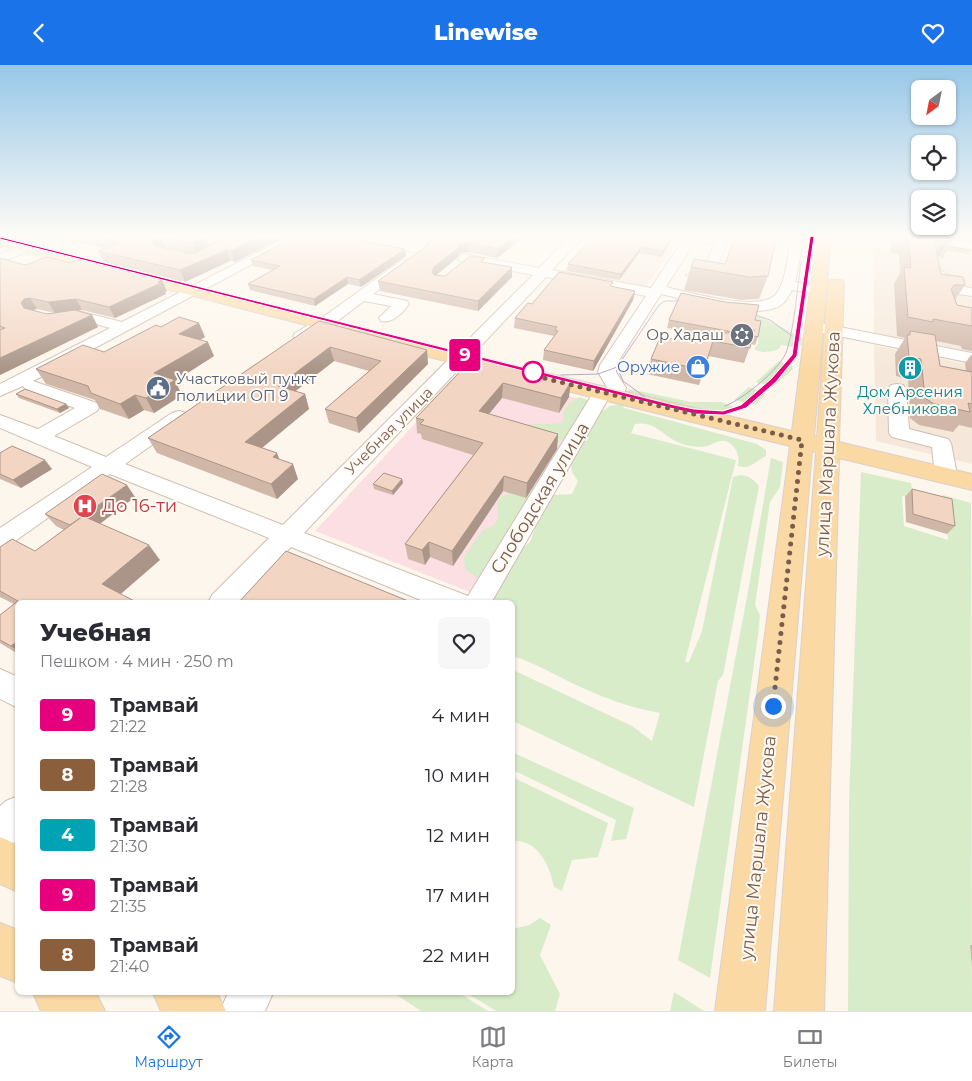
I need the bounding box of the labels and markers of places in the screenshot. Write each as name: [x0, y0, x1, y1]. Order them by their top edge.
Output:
synagogue icon: Ор Хадаш: [729, 322, 755, 348]
place label: Ор Хадаш: [646, 325, 724, 344]
shop icon: Оружие: [685, 354, 711, 380]
building icon: Дом Арсения Хлебникова: [897, 355, 923, 381]
place label: Оружие: [617, 357, 680, 376]
unlabelled marker: [522, 361, 544, 383]
place label: Участковый пункт полиции ОП 9: [176, 369, 317, 405]
public building icon: Участковый пункт полиции ОП 9: [145, 375, 171, 401]
place label: Дом Арсения Хлебникова: [857, 382, 963, 418]
hospital icon: До 16-ти: [72, 493, 98, 519]
place label: До 16-ти: [102, 495, 177, 517]

